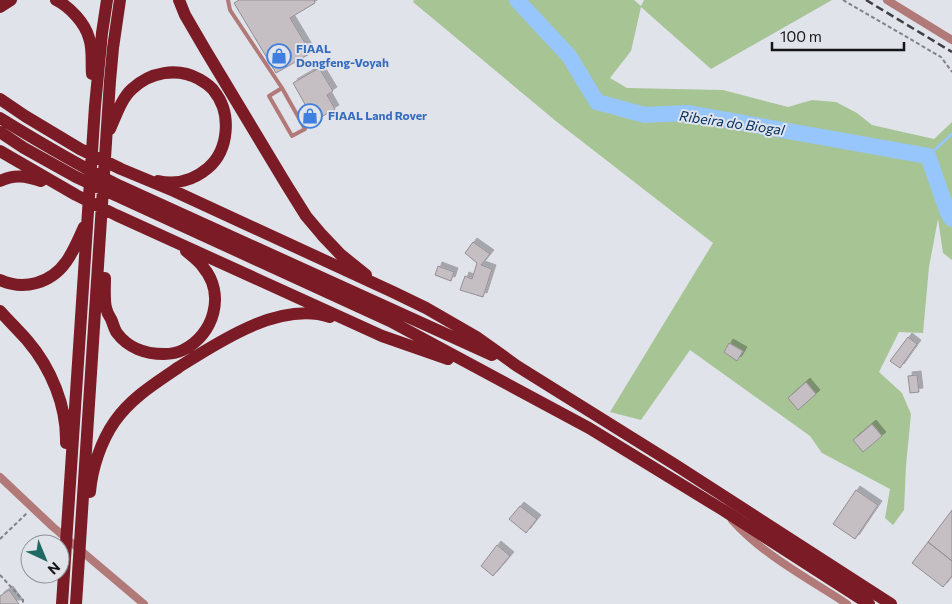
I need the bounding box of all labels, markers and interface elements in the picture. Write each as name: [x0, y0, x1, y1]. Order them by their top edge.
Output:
scale bar: [772, 20, 904, 52]
text: 100 m: [780, 27, 822, 45]
place label: FIAAL Dongfeng-Voyah: [296, 41, 389, 69]
shop icon: FIAAL Dongfeng-Voyah: [266, 43, 292, 69]
shop icon: FIAAL Land Rover: [297, 103, 323, 129]
water label: Ribeira do Biogal: [678, 107, 786, 138]
place label: FIAAL Land Rover: [328, 108, 427, 122]
north arrow: [20, 534, 70, 584]
text: N: [45, 559, 64, 578]

